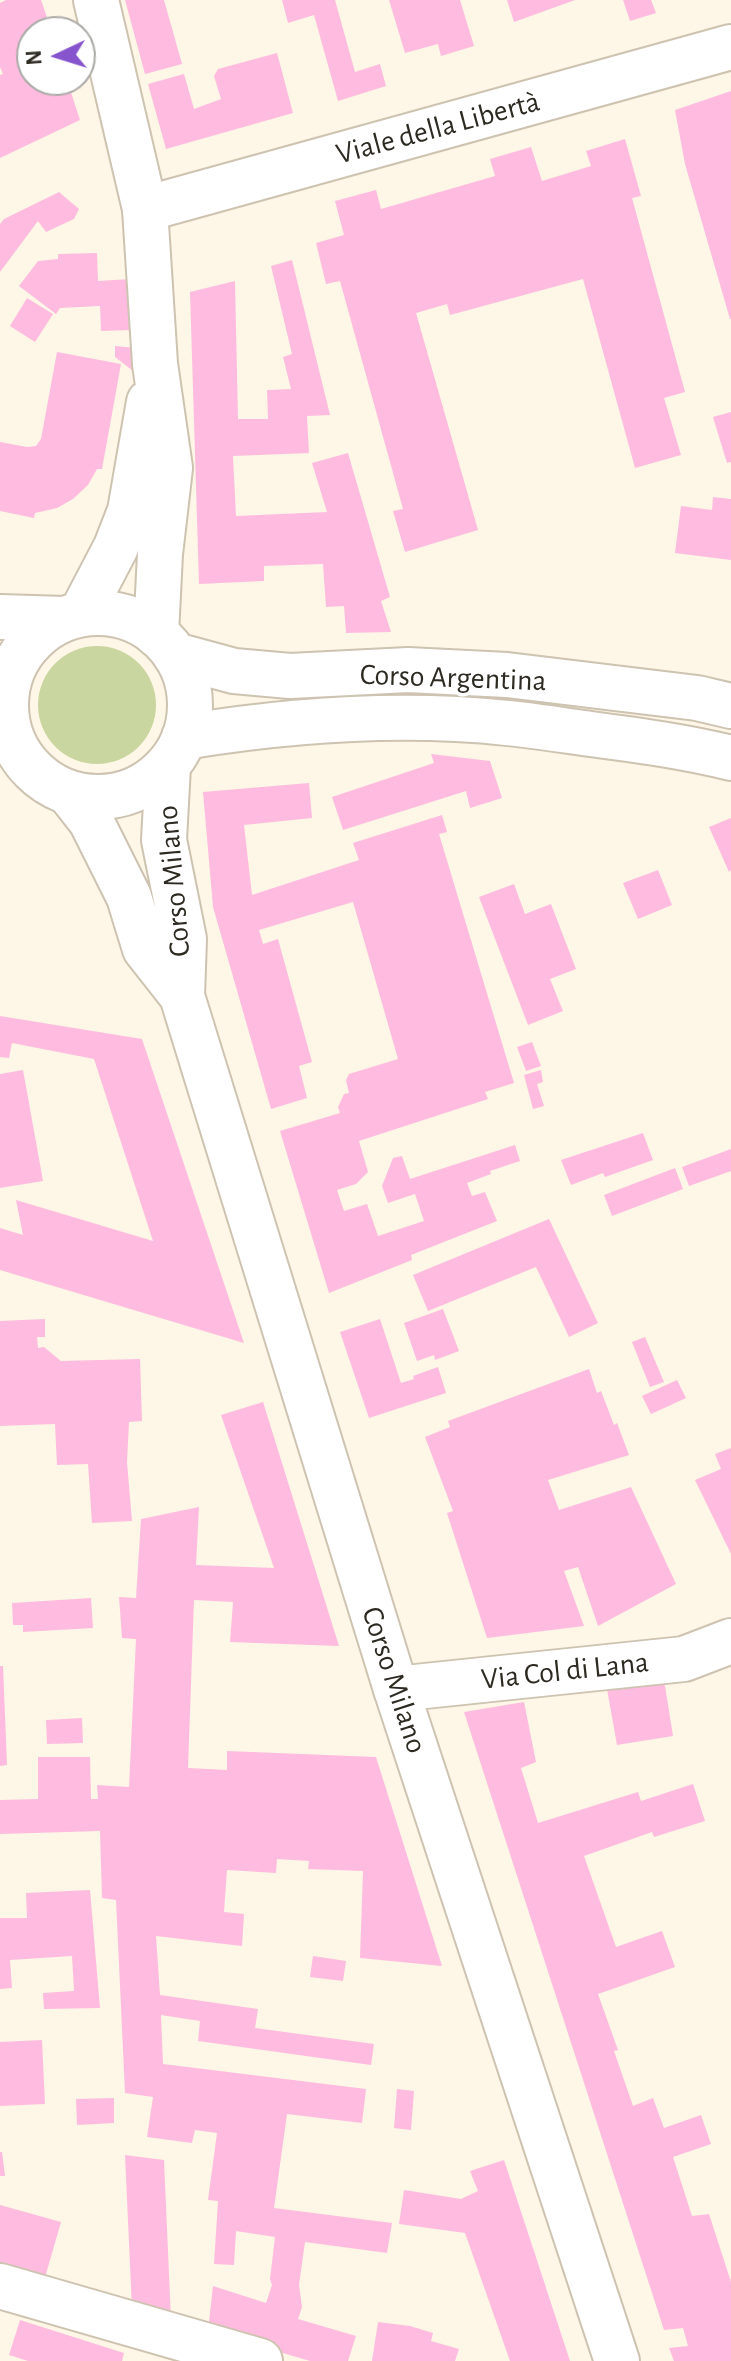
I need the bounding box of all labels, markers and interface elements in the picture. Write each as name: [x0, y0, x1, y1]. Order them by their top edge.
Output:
north arrow: [16, 16, 96, 96]
text: N: [23, 49, 46, 66]
street label: Viale della Libertà: [332, 84, 544, 172]
street label: Corso Argentina: [359, 657, 547, 699]
street label: Corso Milano: [149, 804, 199, 958]
street label: Corso Milano: [353, 1602, 435, 1758]
street label: Via Col di Lana: [479, 1644, 651, 1698]

